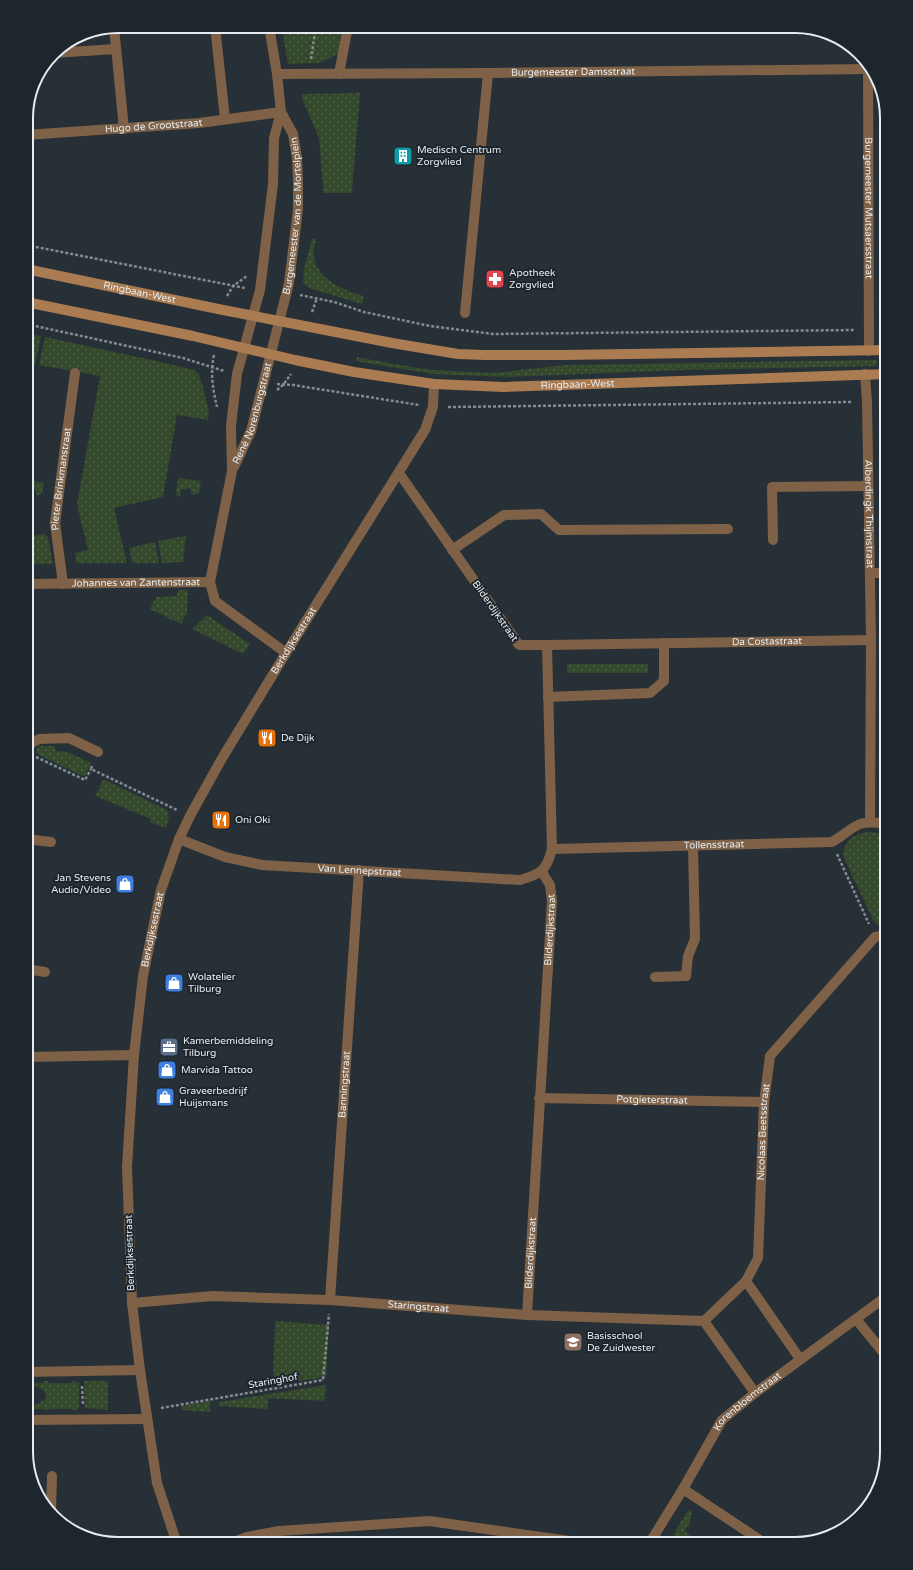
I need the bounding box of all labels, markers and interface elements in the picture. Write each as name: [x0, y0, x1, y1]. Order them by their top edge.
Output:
street label: Burgemeester Damsstraat: [511, 65, 635, 79]
street label: Hugo de Grootstraat: [105, 117, 203, 136]
street label: Burgemeester van de Mortelplein: [280, 136, 304, 296]
street label: Burgemeester Mutsaersstraat: [862, 137, 875, 279]
place label: Medisch Centrum Zorgvlied: [417, 144, 501, 168]
building icon: Medisch Centrum Zorgvlied: [392, 145, 414, 167]
place label: Apotheek Zorgvlied: [509, 267, 556, 291]
pharmacy icon: Apotheek Zorgvlied: [484, 268, 506, 290]
street label: Ringbaan-West: [102, 279, 177, 306]
street label: René Norenburgstraat: [230, 361, 274, 466]
street label: Ringbaan-West: [541, 377, 615, 392]
street label: Pieter Brinkmanstraat: [49, 427, 74, 531]
street label: Alberdingk Thijmstraat: [862, 460, 876, 568]
street label: Johannes van Zantenstraat: [72, 576, 200, 590]
street label: Bilderdijkstraat: [470, 578, 521, 644]
street label: Berkdijksestraat: [269, 605, 319, 676]
street label: Da Costastraat: [732, 635, 802, 648]
restaurant icon: De Dijk: [256, 727, 278, 749]
place label: De Dijk: [281, 732, 315, 744]
restaurant icon: Oni Oki: [210, 809, 232, 831]
place label: Oni Oki: [235, 814, 270, 826]
street label: Tollensstraat: [684, 838, 745, 852]
street label: Van Lennepstraat: [317, 862, 402, 879]
place label: Jan Stevens Audio/Video: [51, 872, 111, 896]
shop icon: Jan Stevens Audio/Video: [114, 873, 136, 895]
street label: Berkdijksestraat: [139, 891, 166, 968]
street label: Bilderdijkstraat: [542, 893, 558, 966]
place label: Wolatelier Tilburg: [188, 971, 236, 995]
shop icon: Wolatelier Tilburg: [163, 972, 185, 994]
place label: Kamerbemiddeling Tilburg: [183, 1035, 273, 1059]
office icon: Kamerbemiddeling Tilburg: [158, 1036, 180, 1058]
street label: Banningstraat: [336, 1050, 353, 1118]
shop icon: Marvida Tattoo: [156, 1059, 178, 1081]
place label: Marvida Tattoo: [181, 1064, 253, 1076]
street label: Nicolaas Beetsstraat: [755, 1083, 772, 1181]
place label: Graveerbedrijf Huijsmans: [179, 1085, 247, 1109]
shop icon: Graveerbedrijf Huijsmans: [154, 1086, 176, 1108]
street label: Potgieterstraat: [616, 1093, 688, 1107]
street label: Berkdijksestraat: [123, 1214, 137, 1291]
street label: Bilderdijkstraat: [523, 1217, 539, 1289]
street label: Staringstraat: [387, 1298, 450, 1315]
place label: Basisschool De Zuidwester: [587, 1330, 656, 1354]
school or university icon: Basisschool De Zuidwester: [562, 1331, 584, 1353]
street label: Korenbloemstraat: [711, 1370, 784, 1433]
street label: Staringhof: [247, 1371, 299, 1391]

